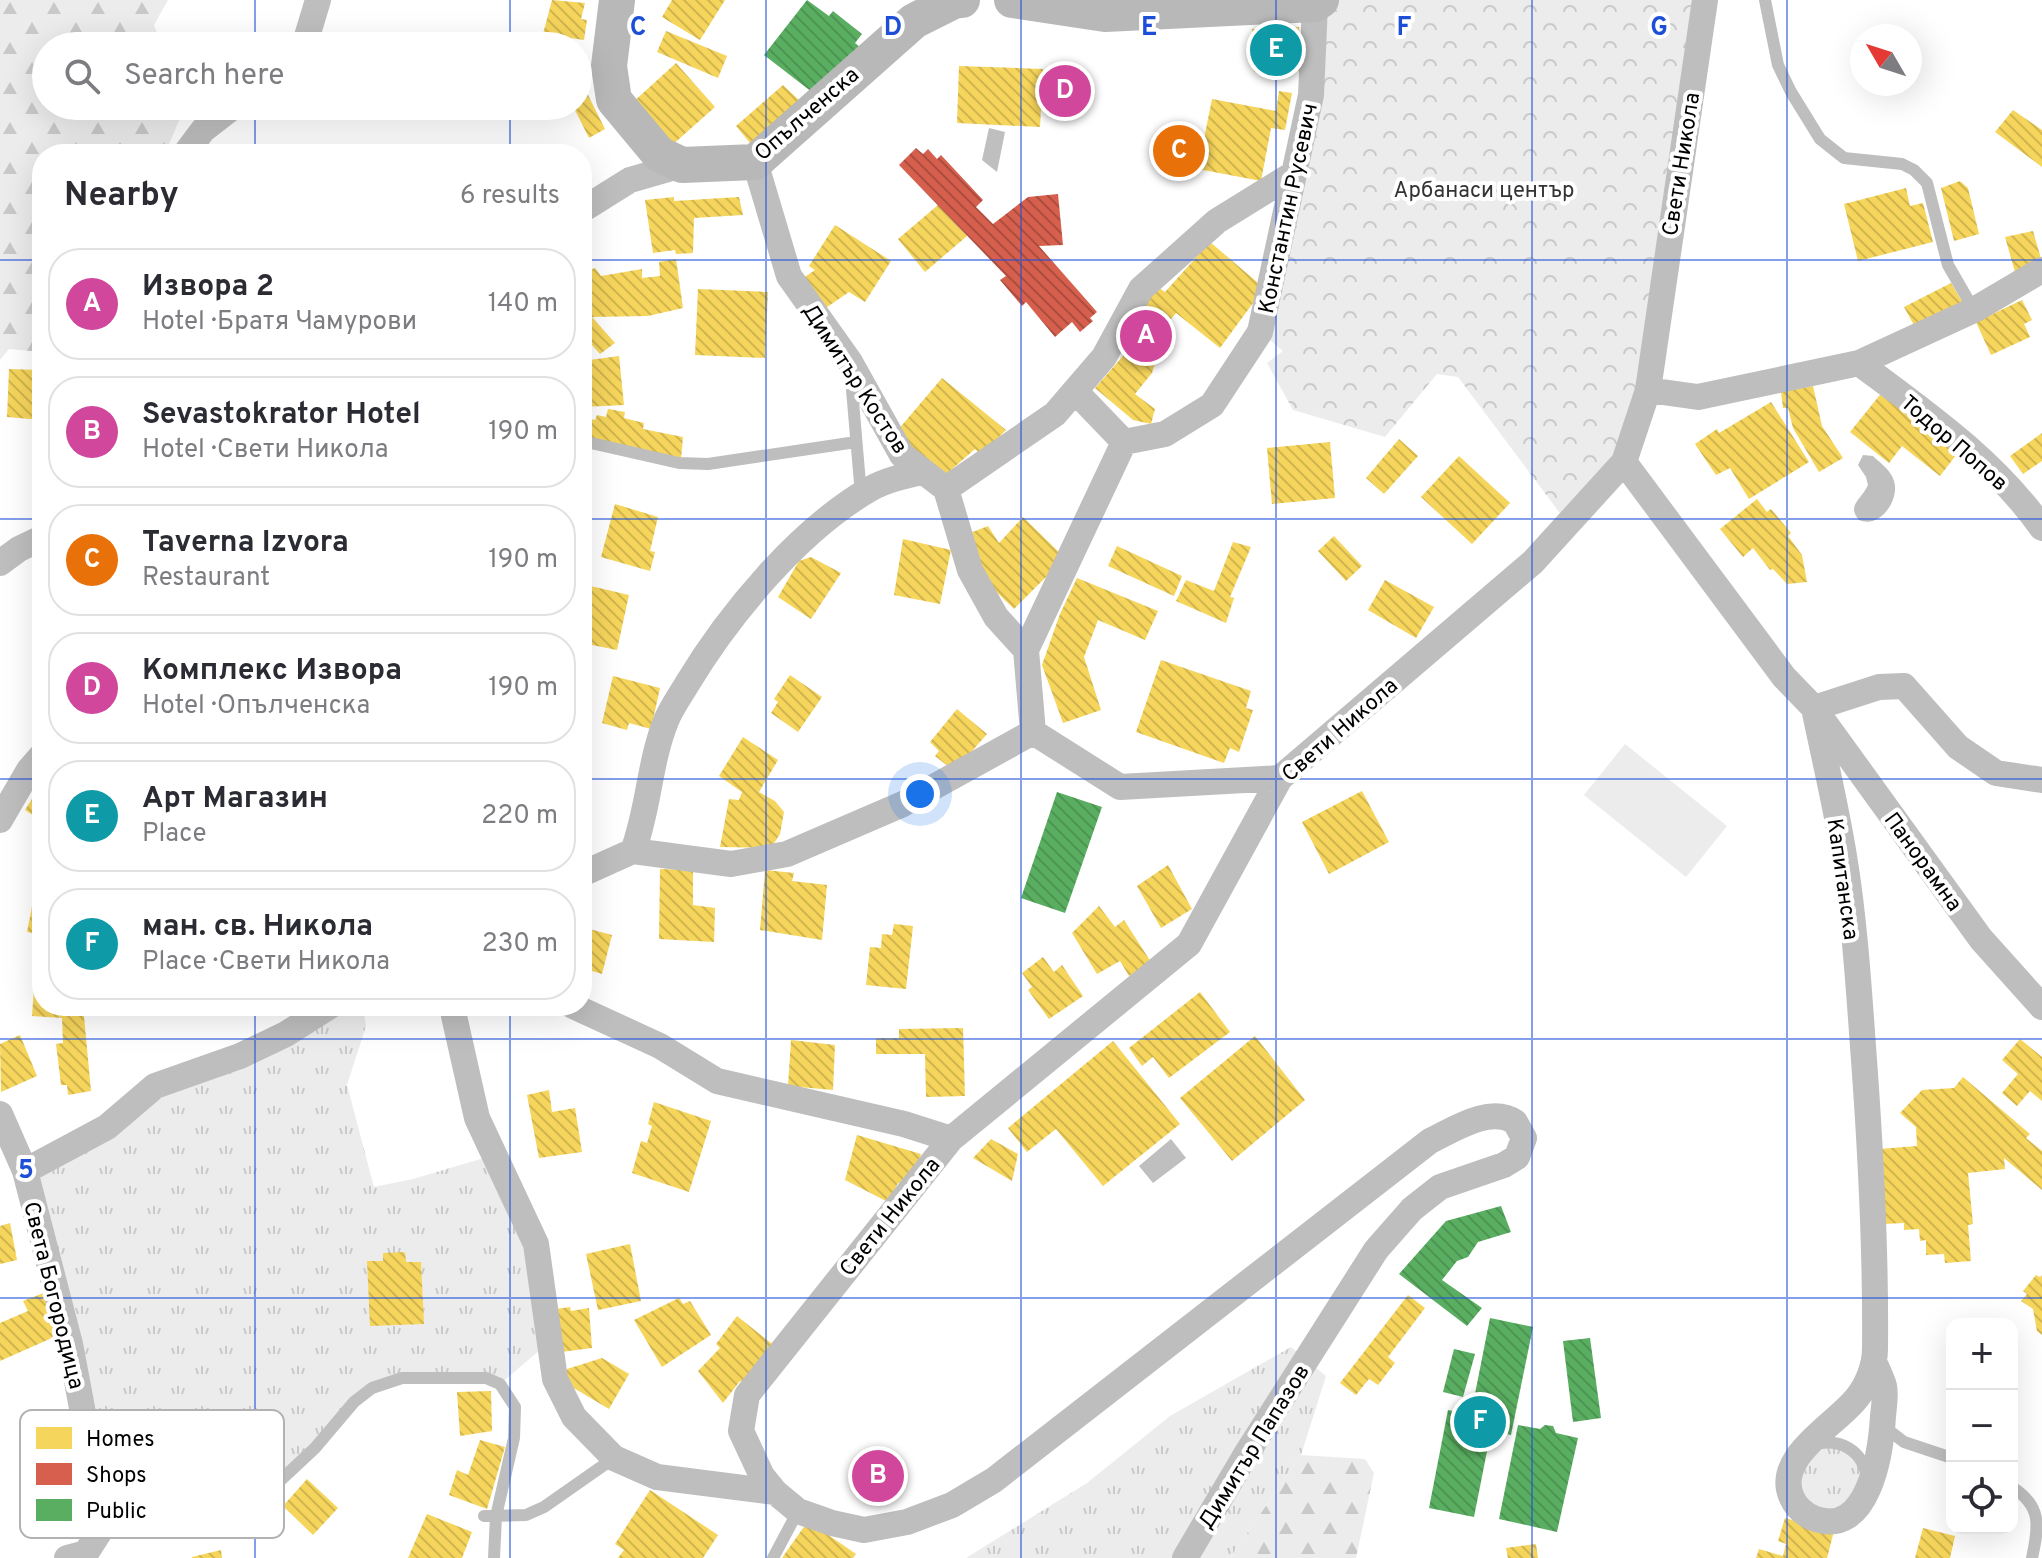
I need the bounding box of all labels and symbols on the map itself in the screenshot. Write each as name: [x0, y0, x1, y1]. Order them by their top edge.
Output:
text: C: [630, 12, 646, 45]
text: D: [884, 12, 902, 45]
text: E: [1141, 12, 1157, 45]
text: F: [1397, 12, 1412, 45]
text: G: [1650, 12, 1668, 45]
pin: E: [1250, 20, 1302, 80]
north arrow: [1850, 24, 1922, 96]
pin: D: [1039, 61, 1091, 121]
street label: Опълченска: [750, 62, 865, 168]
street label: Свети Никола: [1658, 91, 1707, 238]
street label: Константин Русевич: [1254, 101, 1325, 316]
pin: C: [1153, 121, 1205, 181]
park label: Арбанаси център: [1393, 178, 1575, 205]
street label: Димитър Костов: [795, 299, 913, 460]
pin: A: [1120, 306, 1172, 366]
street label: Тодор Попов: [1894, 390, 2012, 498]
street label: Свети Никола: [1277, 673, 1404, 789]
your location: [900, 774, 940, 814]
street label: Панорамна: [1877, 808, 1967, 917]
street label: Капитанска: [1820, 817, 1863, 942]
street label: Свети Никола: [835, 1153, 947, 1282]
text: 5: [18, 1155, 34, 1188]
street label: Света Богородица: [16, 1199, 89, 1392]
street label: Димитър Папазов: [1194, 1360, 1317, 1535]
pin: F: [1454, 1392, 1506, 1452]
legend: [20, 1410, 284, 1538]
text: Homes: [86, 1427, 155, 1454]
pin: B: [852, 1446, 904, 1506]
text: Shops: [86, 1463, 147, 1490]
text: Public: [86, 1499, 147, 1526]

